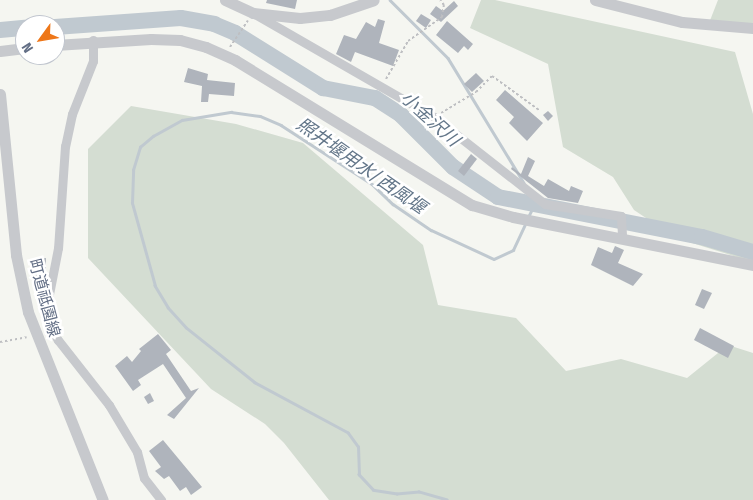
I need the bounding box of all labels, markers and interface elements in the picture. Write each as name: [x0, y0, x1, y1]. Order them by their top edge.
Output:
north arrow: [15, 15, 65, 65]
text: N: [18, 40, 37, 56]
water label: 小金沢川: [396, 87, 464, 151]
water label: 照井堰用水/西風堰: [292, 113, 430, 219]
street label: 町道祗園線: [24, 257, 64, 339]

